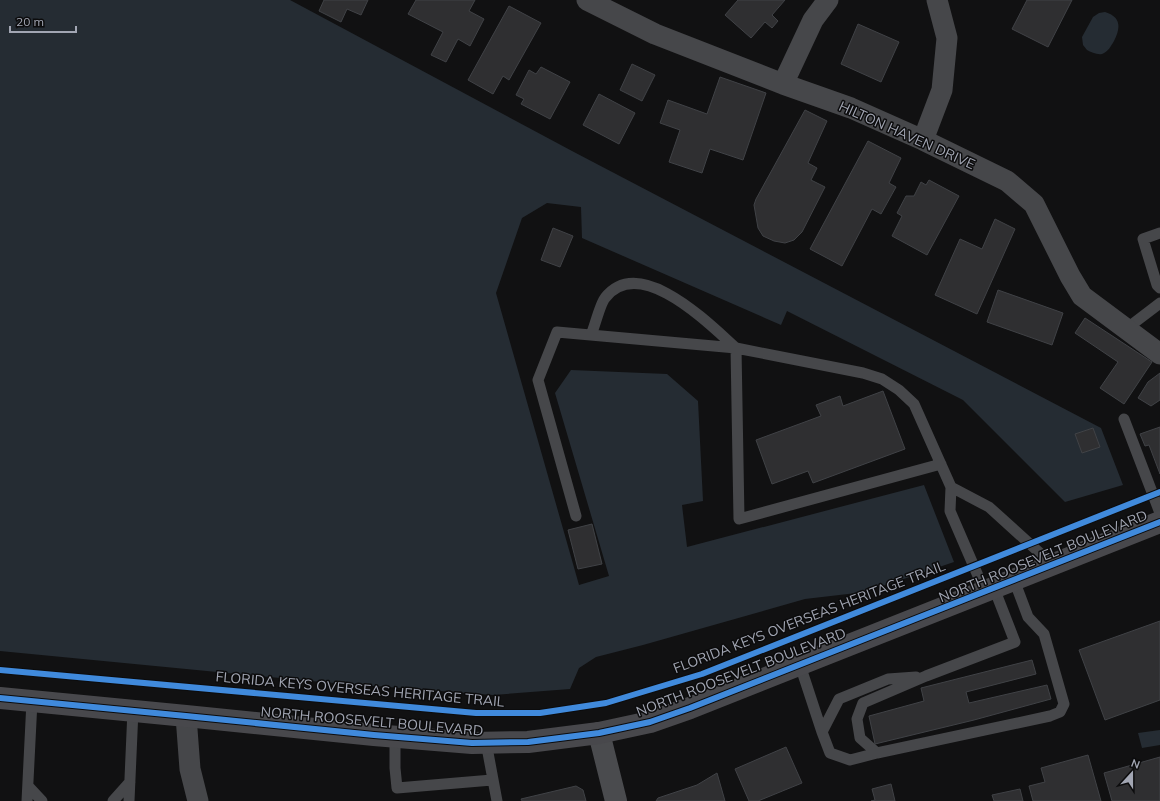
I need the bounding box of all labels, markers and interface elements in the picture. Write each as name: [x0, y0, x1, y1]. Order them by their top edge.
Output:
scale bar: [10, 8, 76, 34]
text: 20 m: [16, 14, 44, 29]
street label: HILTON HAVEN DRIVE: [836, 97, 978, 173]
street label: NORTH ROOSEVELT BOULEVARD: [936, 506, 1150, 606]
street label: FLORIDA KEYS OVERSEAS HERITAGE TRAIL: [670, 557, 948, 677]
street label: NORTH ROOSEVELT BOULEVARD: [634, 624, 848, 720]
street label: FLORIDA KEYS OVERSEAS HERITAGE TRAIL: [215, 667, 506, 711]
street label: NORTH ROOSEVELT BOULEVARD: [260, 702, 484, 740]
north arrow: [1112, 753, 1152, 793]
text: N: [1129, 756, 1142, 772]

